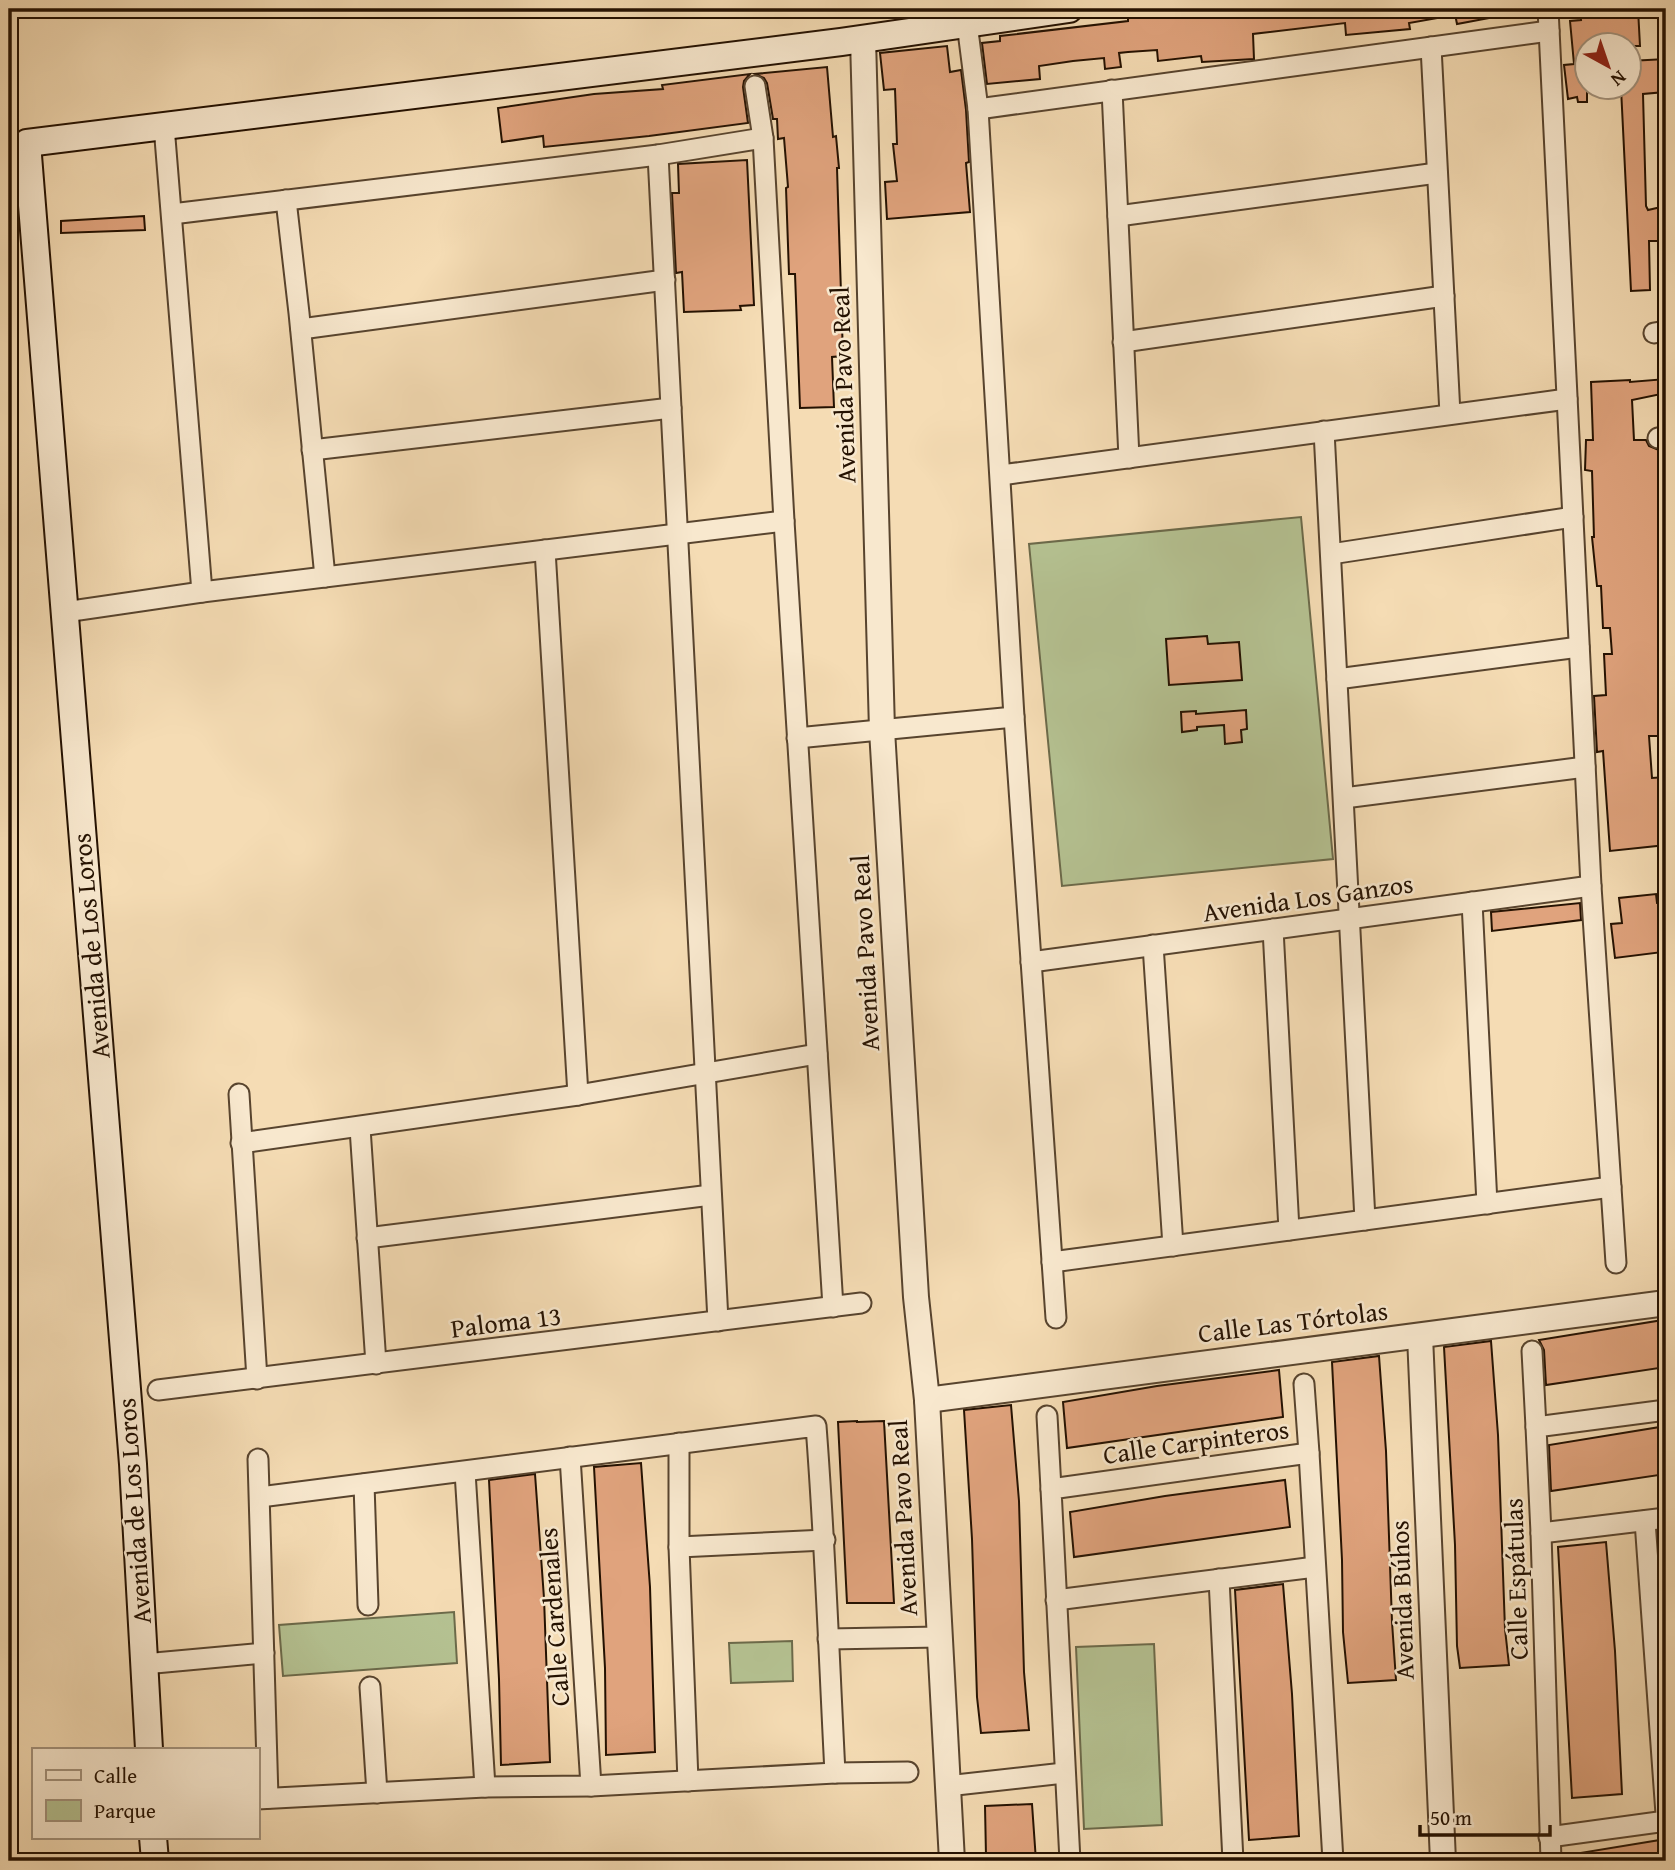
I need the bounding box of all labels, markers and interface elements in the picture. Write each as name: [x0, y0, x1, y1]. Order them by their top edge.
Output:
north arrow: [1574, 32, 1644, 102]
text: N: [1605, 64, 1633, 94]
street label: Avenida Pavo Real: [820, 286, 865, 484]
street label: Avenida de Los Loros: [61, 832, 120, 1061]
street label: Avenida Pavo Real: [840, 854, 889, 1052]
street label: Avenida Los Ganzos: [1200, 863, 1416, 932]
street label: Calle Las Tórtolas: [1196, 1291, 1390, 1352]
street label: Paloma 13: [448, 1295, 563, 1348]
street label: Avenida de Los Loros: [106, 1397, 161, 1625]
street label: Calle Carpinteros: [1100, 1409, 1291, 1474]
street label: Avenida Pavo Real: [878, 1419, 927, 1617]
street label: Calle Espátulas: [1493, 1497, 1538, 1661]
street label: Avenida Búhos: [1379, 1519, 1424, 1681]
street label: Calle Cardenales: [528, 1527, 579, 1707]
legend: [32, 1748, 259, 1839]
text: Calle: [94, 1760, 137, 1791]
scale bar: [1420, 1793, 1549, 1837]
text: Parque: [94, 1795, 156, 1826]
text: 50 m: [1430, 1802, 1472, 1833]

